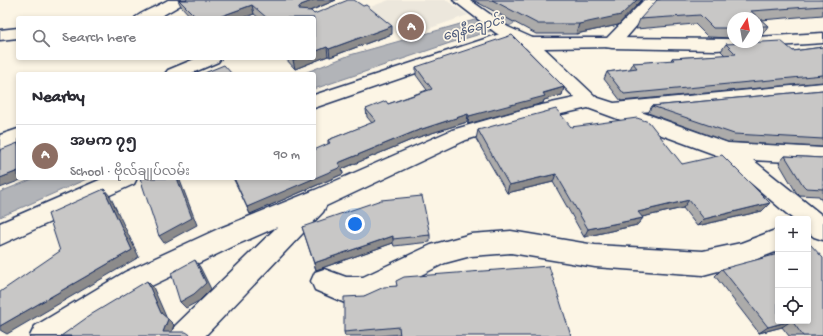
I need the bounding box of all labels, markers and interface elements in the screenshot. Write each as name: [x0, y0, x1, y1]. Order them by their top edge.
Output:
water label: ရေနီချောင်း: [440, 9, 508, 47]
pin: A: [398, 12, 424, 42]
north arrow: [727, 12, 763, 48]
search box: [16, 16, 316, 60]
icon: search: [30, 27, 52, 49]
text: Search here: [62, 29, 136, 47]
text: Nearby: [32, 88, 85, 108]
text: အမက ၇၅: [70, 133, 137, 151]
text: A: [41, 148, 49, 163]
text: 90 m: [274, 148, 300, 163]
text: School · ဗိုလ်‌ချုပ်‌လမ်း: [70, 165, 190, 180]
your location: [345, 214, 365, 234]
map controls: [775, 216, 811, 324]
button: +: [775, 216, 811, 252]
button: −: [775, 252, 811, 288]
button: locate: [775, 288, 811, 324]

